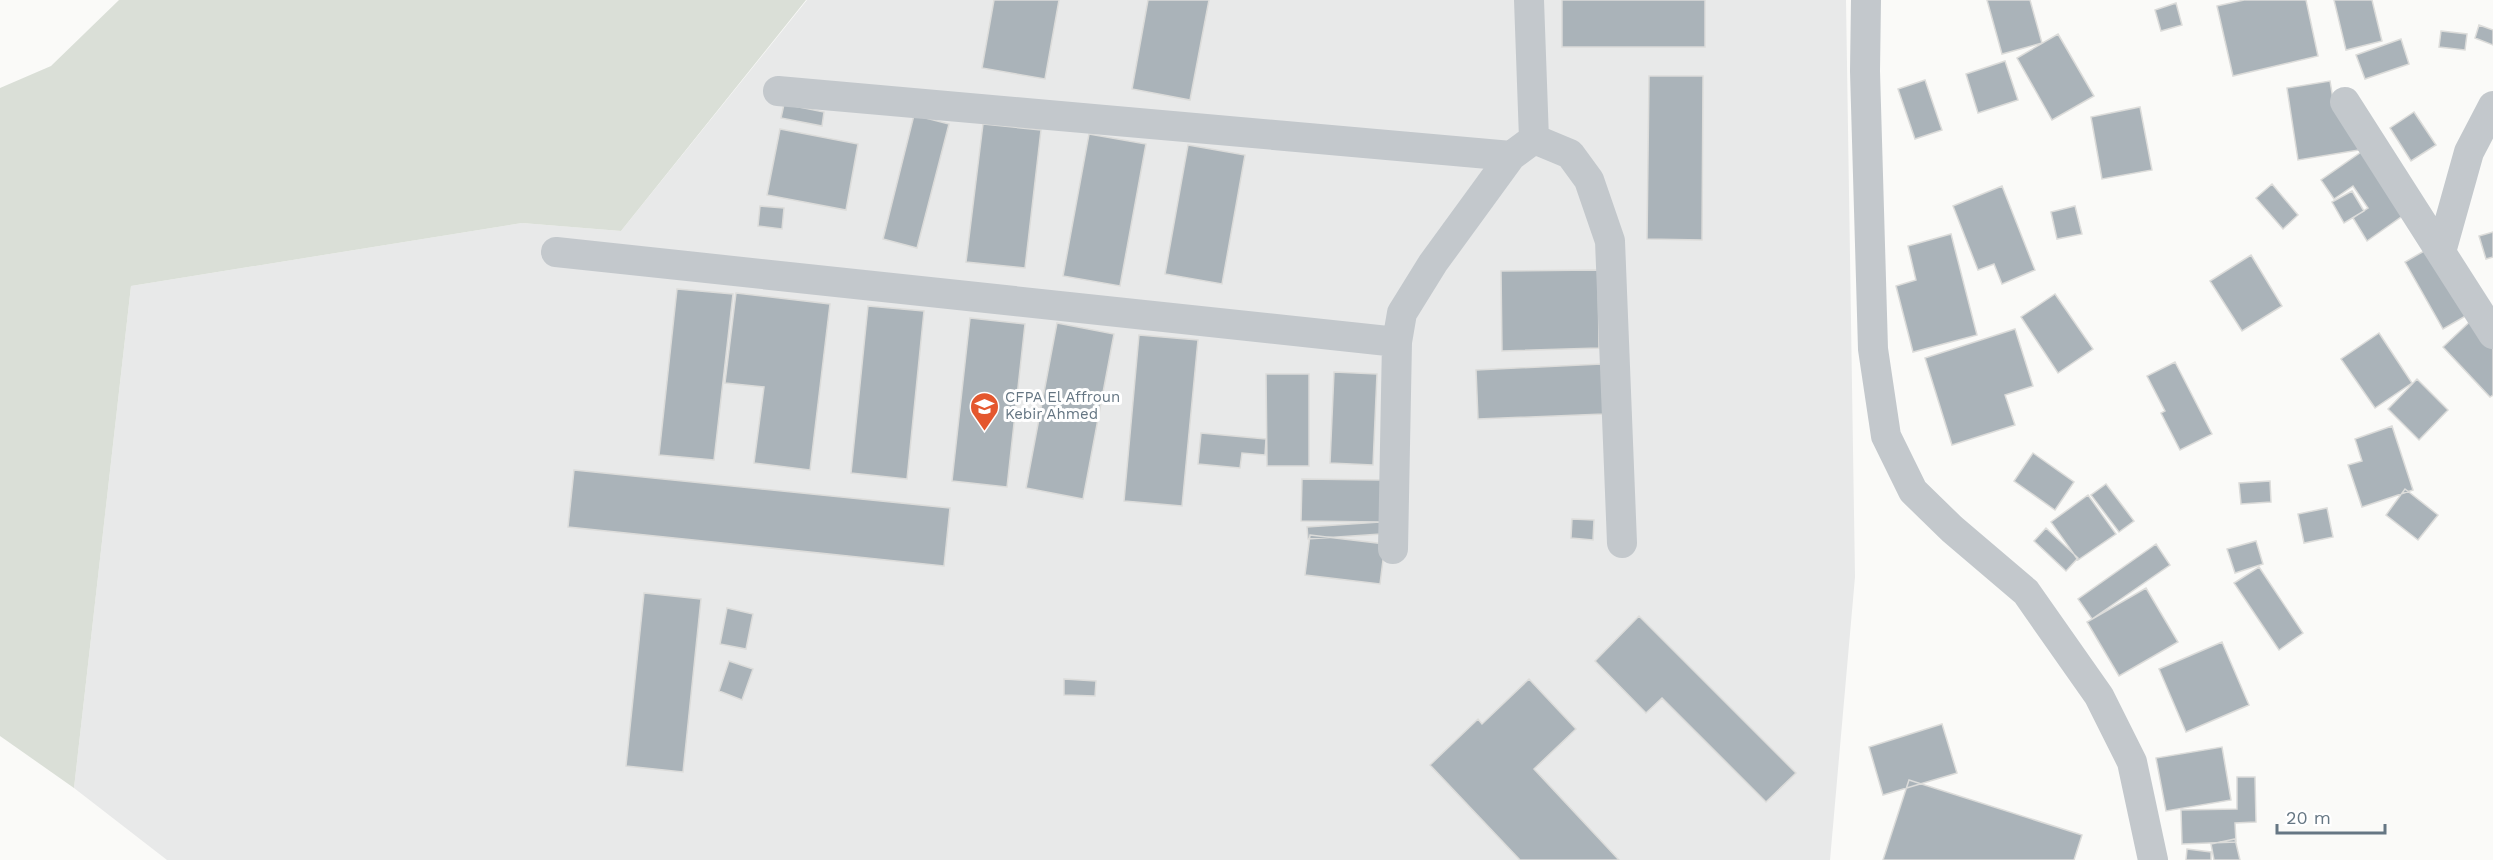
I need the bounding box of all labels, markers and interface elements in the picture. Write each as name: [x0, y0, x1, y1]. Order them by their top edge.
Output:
place label: CFPA El Affroun Kebir Ahmed: [1005, 388, 1120, 423]
school or university icon: CFPA El Affroun Kebir Ahmed: [968, 390, 1000, 432]
scale bar: [2277, 797, 2385, 835]
text: 20 m: [2286, 807, 2331, 828]

